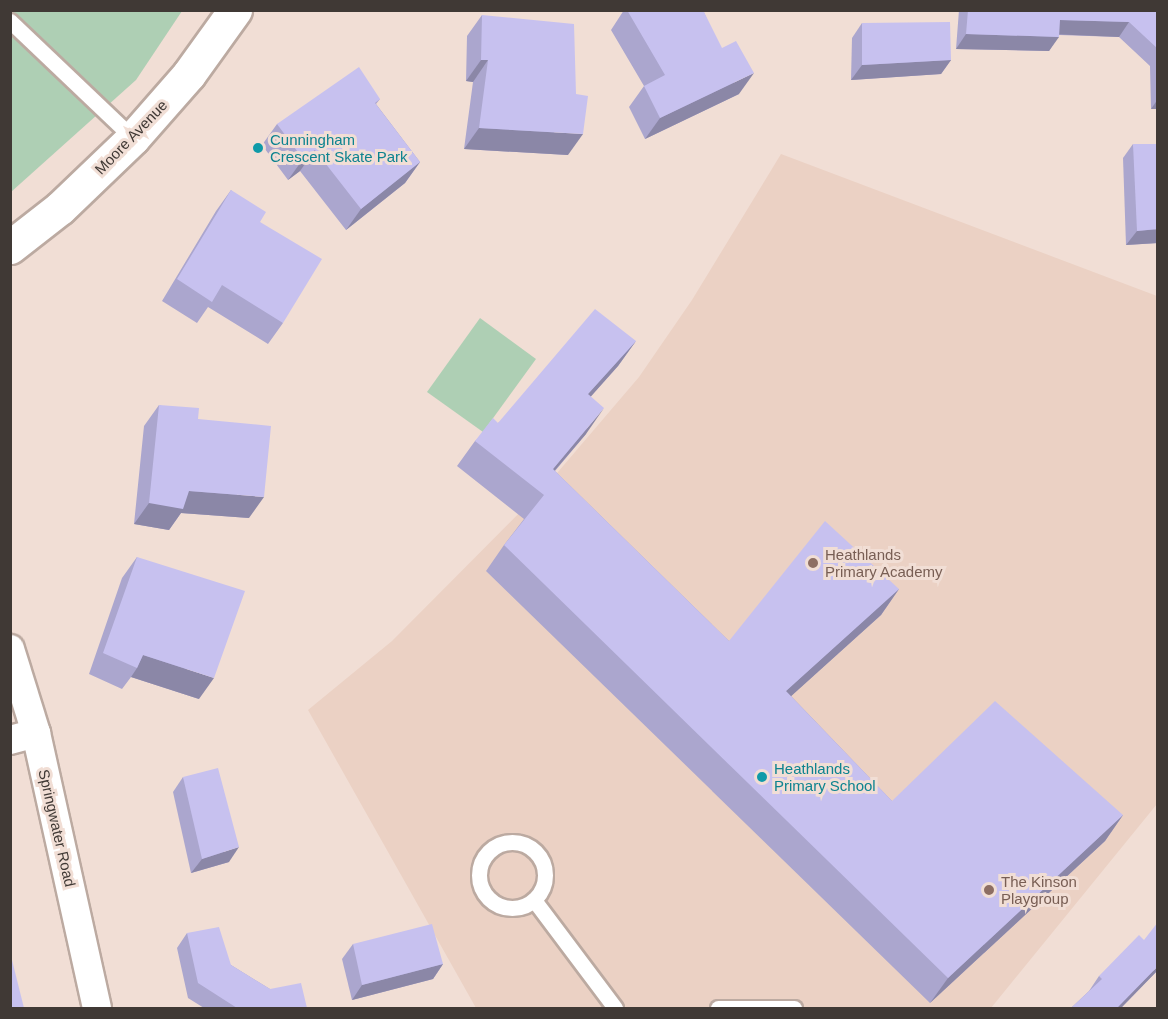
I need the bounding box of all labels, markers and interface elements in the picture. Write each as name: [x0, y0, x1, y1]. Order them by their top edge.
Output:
street label: Moore Avenue: [91, 96, 171, 178]
place label: Cunningham Crescent Skate Park: [270, 130, 408, 165]
marker: Cunningham Crescent Skate Park: [251, 141, 265, 155]
place label: Heathlands Primary Academy: [825, 545, 943, 580]
marker: Heathlands Primary Academy: [806, 556, 820, 570]
place label: Heathlands Primary School: [774, 759, 876, 794]
street label: Springwater Road: [35, 767, 79, 889]
marker: Heathlands Primary School: [755, 770, 769, 784]
place label: The Kinson Playgroup: [1001, 872, 1077, 907]
marker: The Kinson Playgroup: [982, 883, 996, 897]

